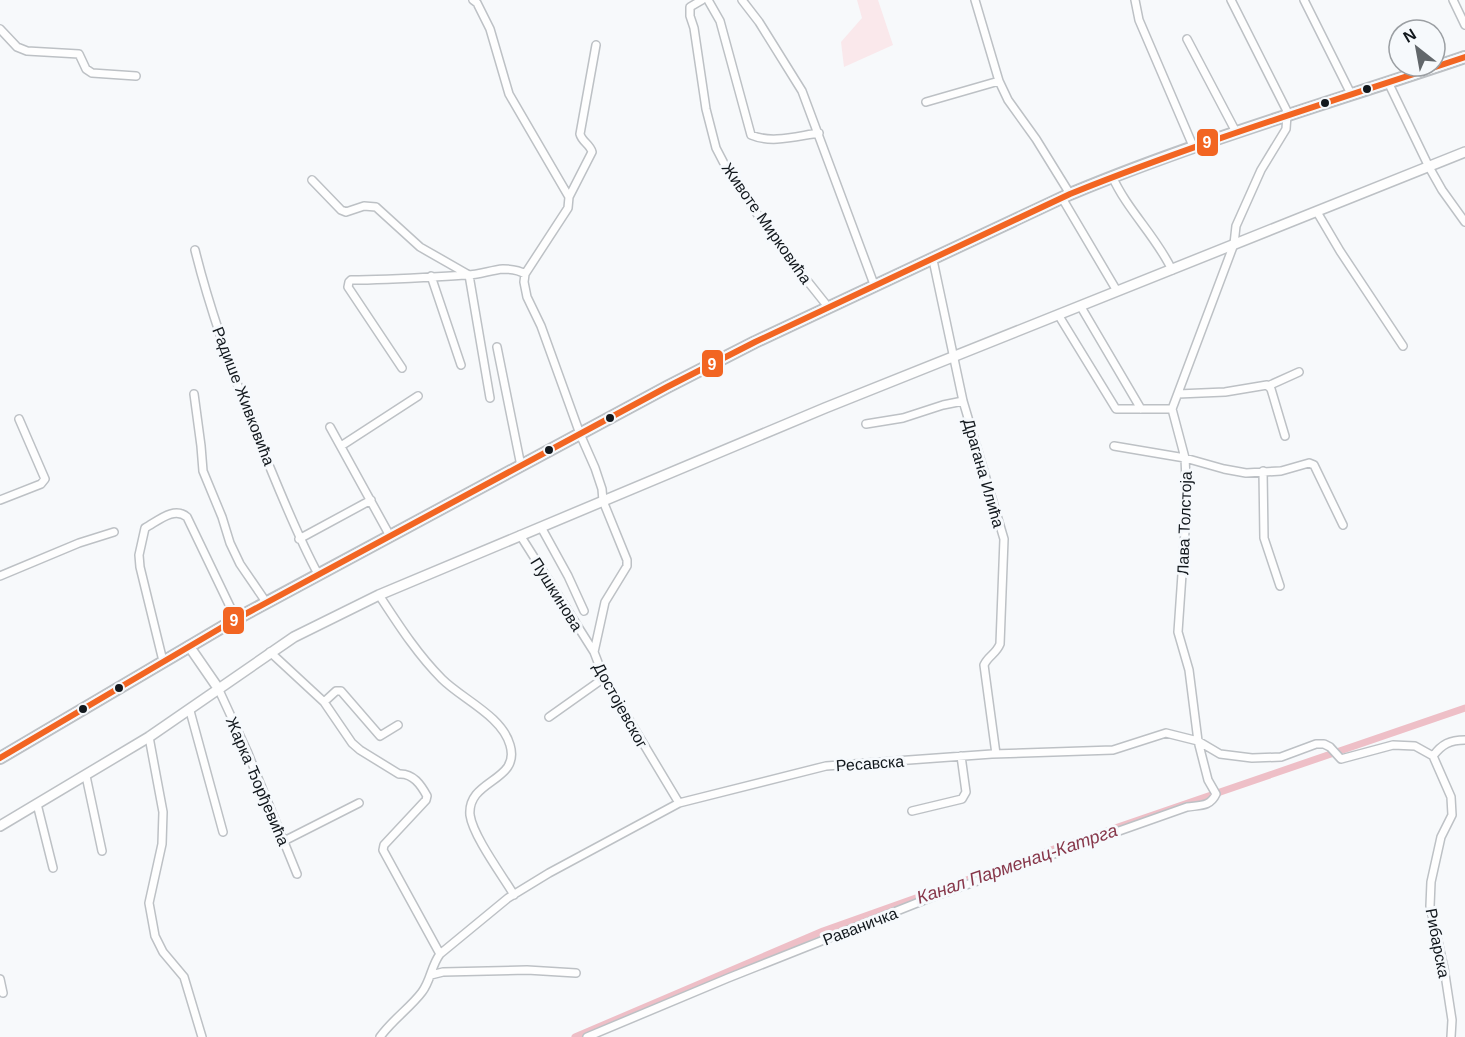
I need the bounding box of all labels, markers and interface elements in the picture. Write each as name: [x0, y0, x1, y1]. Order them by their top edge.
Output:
north arrow: [1387, 18, 1447, 78]
text: N: [1400, 25, 1419, 46]
unlabelled marker: [1361, 83, 1373, 95]
unlabelled marker: [1319, 97, 1331, 109]
line badge: 9: [1196, 128, 1219, 157]
text: 9: [1203, 134, 1212, 151]
street label: Животе Мирковића: [718, 160, 815, 287]
street label: Радише Живковића: [209, 325, 278, 468]
line badge: 9: [701, 349, 724, 378]
text: 9: [708, 356, 717, 373]
unlabelled marker: [604, 412, 616, 424]
street label: Драгана Илића: [960, 417, 1007, 530]
unlabelled marker: [543, 444, 555, 456]
street label: Лава Толстоја: [1174, 471, 1195, 575]
street label: Пушкинова: [527, 554, 586, 634]
line badge: 9: [222, 606, 245, 635]
text: 9: [230, 612, 239, 629]
street label: Достојевског: [590, 660, 651, 751]
unlabelled marker: [113, 682, 125, 694]
unlabelled marker: [77, 703, 89, 715]
street label: Жарка Ђорђевића: [223, 714, 292, 848]
street label: Ресавска: [835, 753, 905, 774]
water label: Канал Парменац-Катрга: [914, 820, 1120, 908]
street label: Раваничка: [820, 904, 900, 948]
street label: Рибарска: [1422, 907, 1453, 979]

